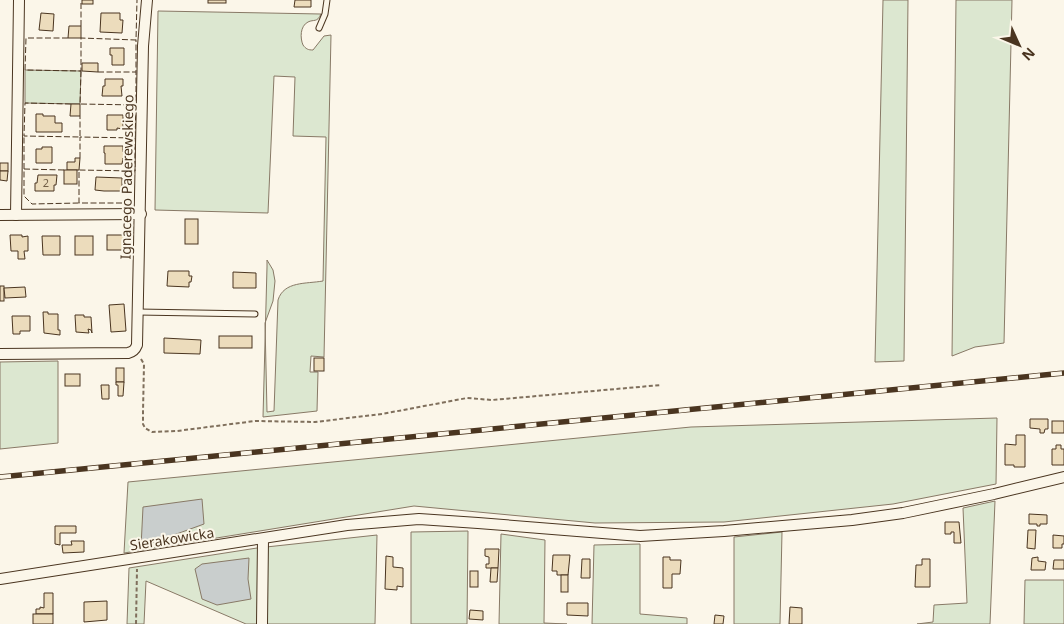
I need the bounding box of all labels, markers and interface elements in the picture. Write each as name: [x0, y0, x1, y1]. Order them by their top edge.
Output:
north arrow: [994, 20, 1044, 70]
text: N: [1018, 44, 1040, 65]
street label: Ignacego Paderewskiego: [116, 94, 137, 260]
house number: 2: [43, 175, 49, 190]
street label: Sierakowicka: [129, 522, 215, 555]

